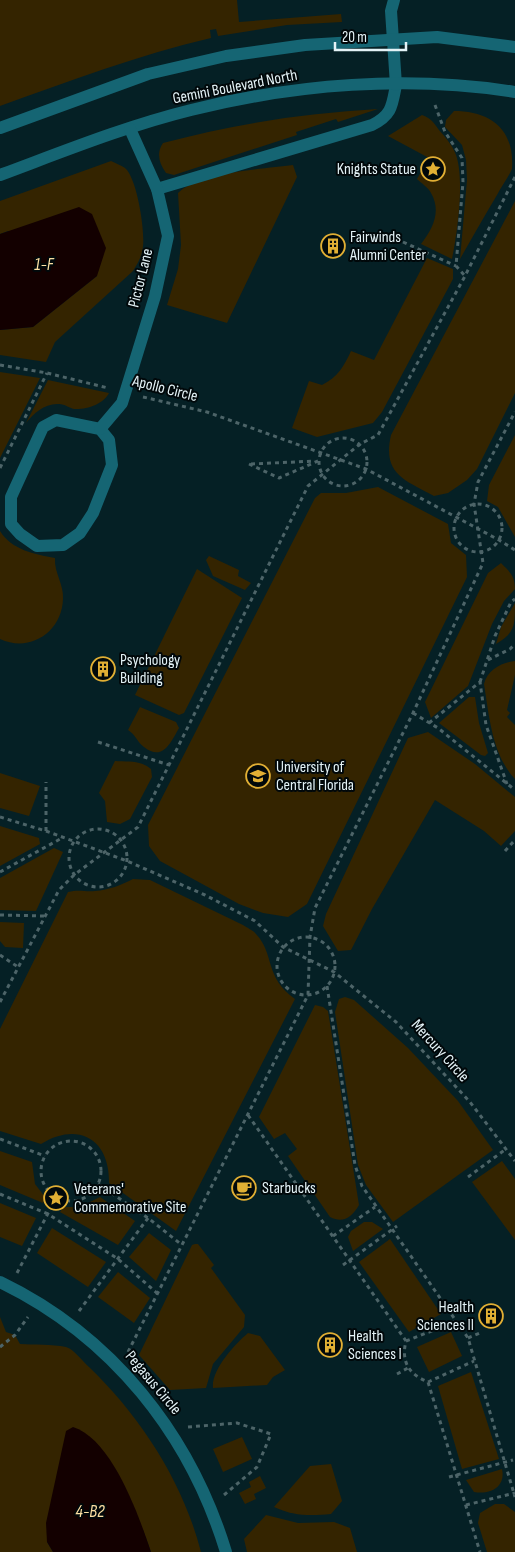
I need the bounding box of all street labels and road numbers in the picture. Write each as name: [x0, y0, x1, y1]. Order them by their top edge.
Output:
street label: Gemini Boulevard North: [171, 66, 299, 108]
street label: Pictor Lane: [125, 247, 157, 309]
street label: Apollo Circle: [129, 372, 200, 406]
street label: Mercury Circle: [407, 1016, 473, 1086]
street label: Pegasus Circle: [121, 1347, 185, 1419]

